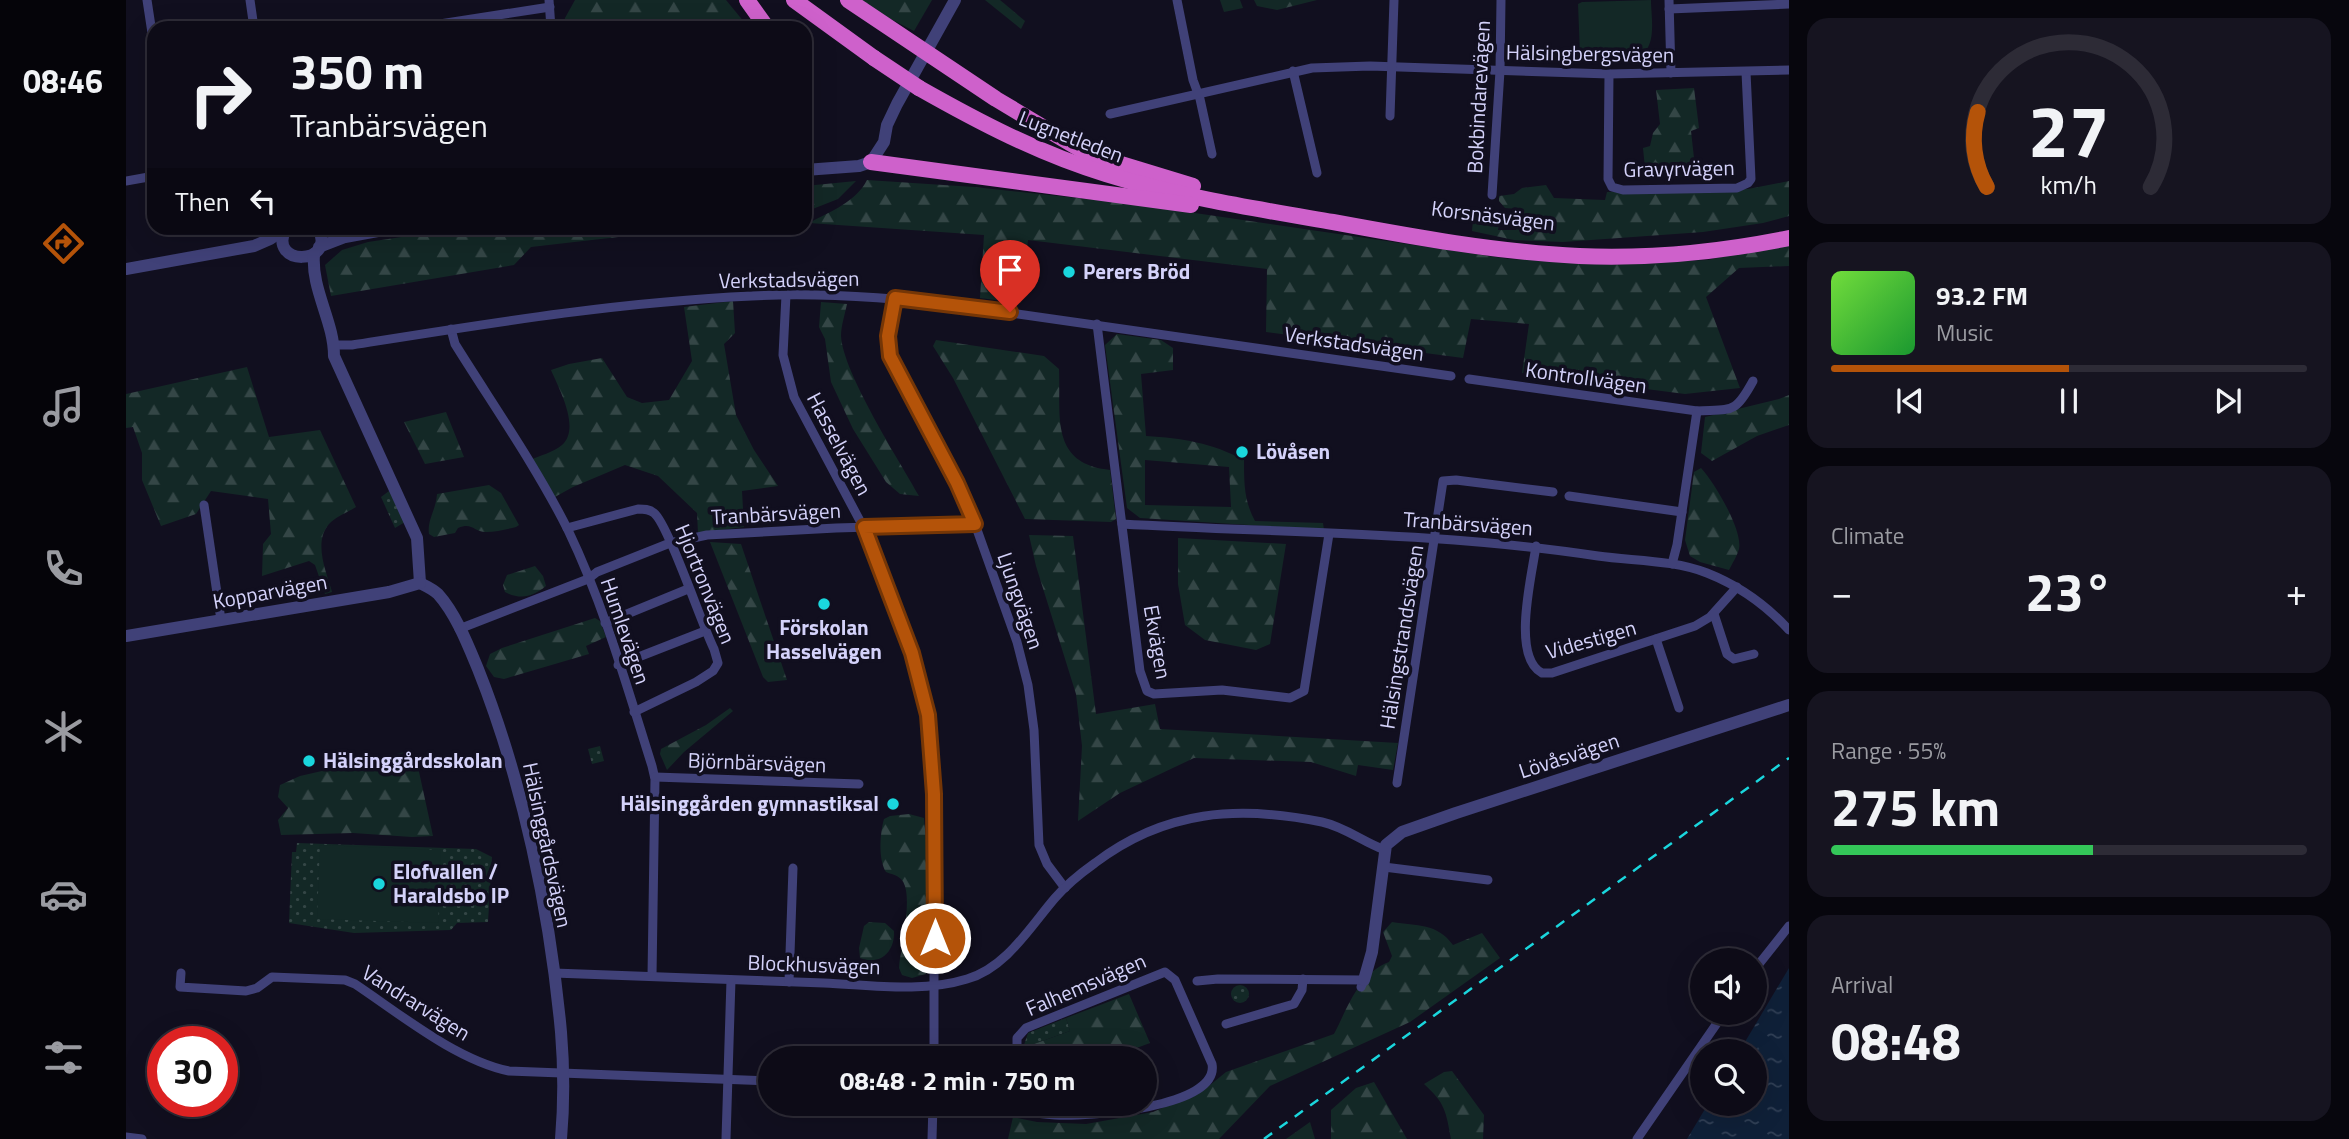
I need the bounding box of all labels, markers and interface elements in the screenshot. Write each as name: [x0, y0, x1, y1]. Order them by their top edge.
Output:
street label: Bokbindarevägen: [1458, 20, 1498, 174]
text: 350 m: [290, 33, 424, 108]
street label: Hälsingbergsvägen: [1506, 36, 1674, 70]
icon: right: [175, 49, 266, 140]
text: 08:46: [23, 57, 103, 105]
text: 27: [2028, 75, 2110, 185]
text: Tranbärsvägen: [290, 101, 488, 149]
street label: Lugnetleden: [1014, 102, 1128, 171]
street label: Gravyrvägen: [1623, 151, 1735, 185]
text: km/h: [2041, 166, 2097, 204]
text: Then: [175, 182, 230, 221]
icon: left: [244, 182, 282, 220]
street label: Korsnäsvägen: [1429, 192, 1557, 238]
icon: directions: [39, 219, 88, 268]
pin: [980, 240, 1040, 312]
icon: arrive: [991, 251, 1029, 289]
place label: Perers Bröd: [1083, 255, 1190, 287]
street label: Verkstadsvägen: [718, 262, 860, 296]
marker: Perers Bröd: [1061, 264, 1077, 280]
text: 93.2 FM: [1936, 276, 2028, 315]
text: Music: [1936, 315, 1993, 350]
street label: Verkstadsvägen: [1282, 317, 1426, 369]
street label: Kontrollvägen: [1523, 353, 1649, 401]
icon: music: [39, 382, 88, 431]
icon: previous: [1891, 382, 1929, 420]
icon: pause: [2050, 382, 2088, 420]
icon: next: [2209, 382, 2247, 420]
street label: Hasselvägen: [799, 386, 880, 501]
place label: Lövåsen: [1256, 435, 1330, 467]
marker: Lövåsen: [1234, 444, 1250, 460]
street label: Tranbärsvägen: [710, 494, 842, 532]
street label: Tranbärsvägen: [1402, 503, 1534, 543]
text: Climate: [1831, 518, 1904, 553]
street label: Hjortronvägen: [667, 519, 745, 648]
street label: Hälsingstrandsvägen: [1371, 542, 1431, 731]
icon: phone: [39, 544, 88, 593]
street label: Ljungvägen: [989, 548, 1053, 654]
text: 23°: [2025, 552, 2113, 631]
text: −: [1831, 563, 1852, 621]
text: +: [2286, 563, 2307, 621]
street label: Kopparvägen: [210, 565, 330, 617]
street label: Humlevägen: [593, 573, 659, 689]
marker: Förskolan Hasselvägen: [816, 596, 832, 612]
street label: Ekvägen: [1136, 602, 1180, 681]
place label: Förskolan Hasselvägen: [766, 611, 882, 667]
street label: Videstigen: [1542, 611, 1640, 667]
icon: climate: [39, 707, 88, 756]
street label: Lövåsvägen: [1514, 724, 1623, 786]
text: Range · 55%: [1831, 733, 1946, 768]
place label: Hälsinggårdsskolan: [323, 744, 503, 776]
street label: Björnbärsvägen: [687, 744, 827, 780]
marker: Hälsinggårdsskolan: [301, 753, 317, 769]
street label: Hälsinggårdsvägen: [515, 759, 581, 930]
text: 275 km: [1831, 767, 2000, 846]
place label: Hälsinggården gymnastiksal: [620, 787, 879, 819]
marker: Hälsinggården gymnastiksal: [885, 796, 901, 812]
place label: Elofvallen / Haraldsbo IP: [393, 855, 509, 911]
icon: car: [39, 870, 88, 919]
marker: Elofvallen / Haraldsbo IP: [371, 876, 387, 892]
position arrow: [898, 901, 972, 975]
street label: Falhemsvägen: [1020, 944, 1151, 1024]
street label: Blockhusvägen: [747, 946, 881, 982]
map controls: [1690, 948, 1767, 1116]
button: sound: [1690, 948, 1767, 1025]
street label: Vandrarvägen: [356, 956, 477, 1048]
text: Arrival: [1831, 967, 1893, 1002]
text: 08:48: [1831, 1001, 1961, 1080]
speed limit sign: 30: [147, 1026, 238, 1117]
icon: filters: [39, 1033, 88, 1082]
button: search: [1690, 1039, 1767, 1116]
text: 08:48 · 2 min · 750 m: [840, 1061, 1075, 1100]

